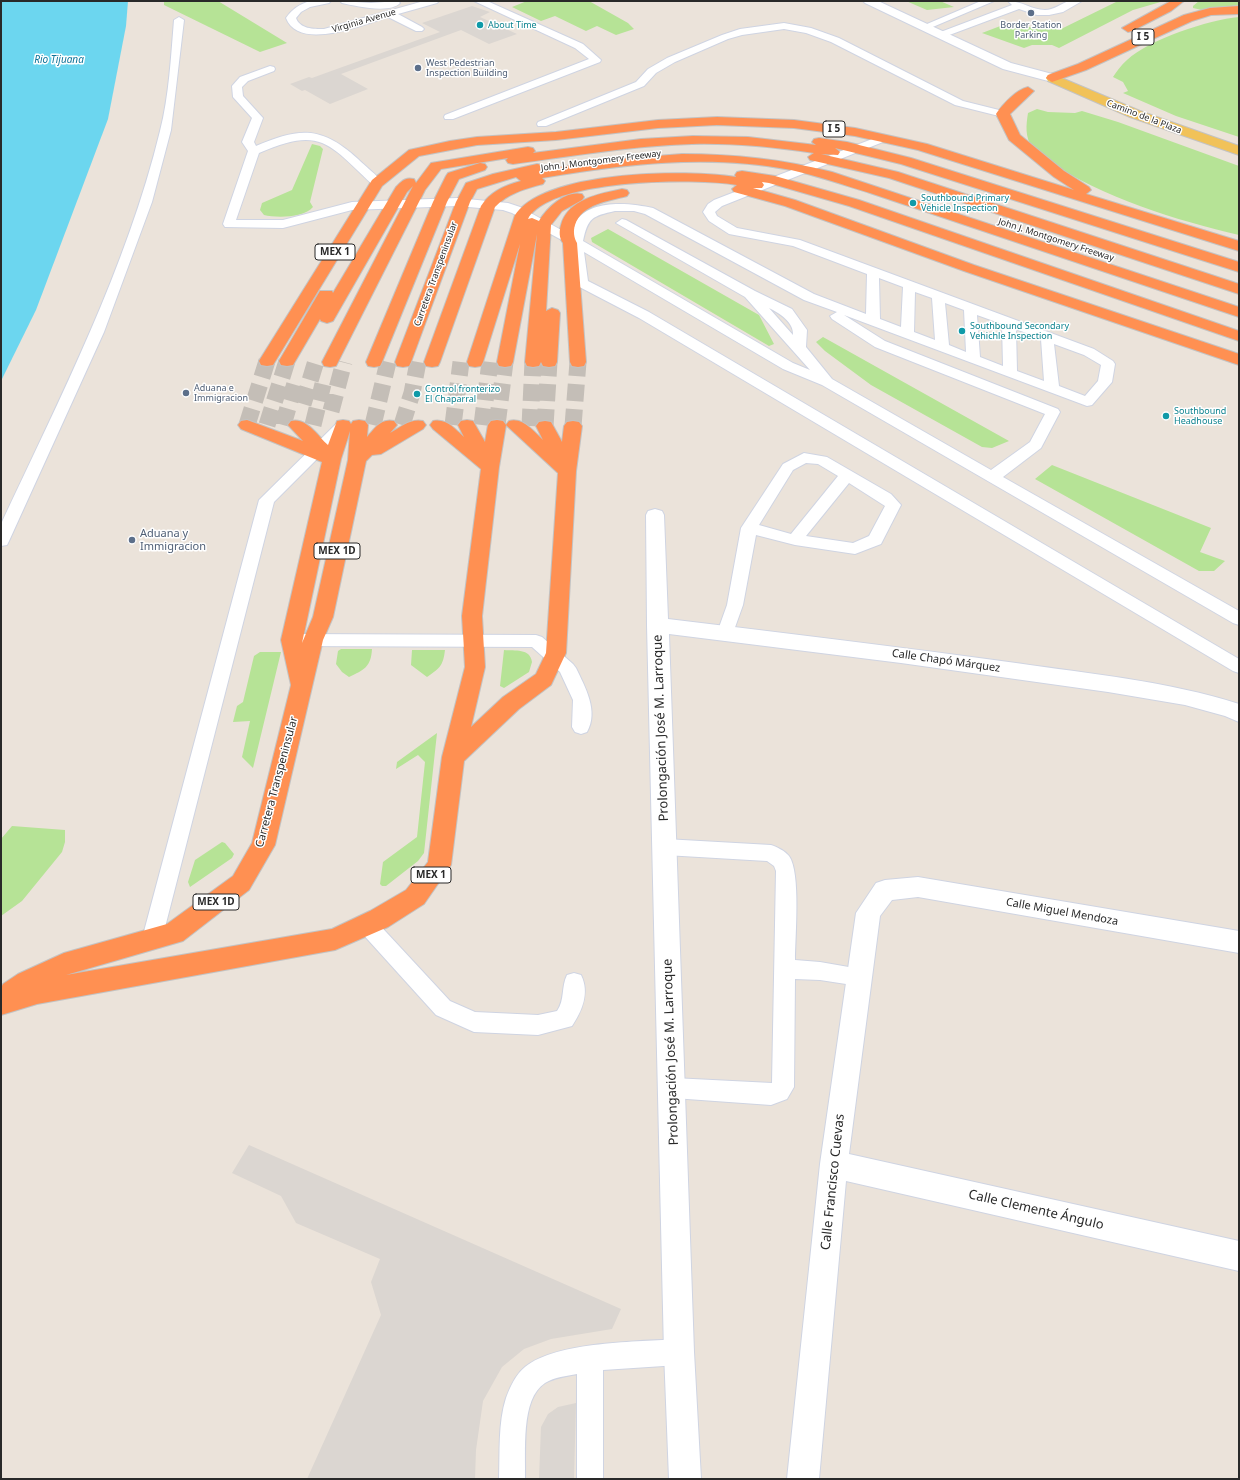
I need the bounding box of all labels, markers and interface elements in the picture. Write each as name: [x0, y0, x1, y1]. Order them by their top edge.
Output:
street label: Virginia Avenue: [331, 7, 397, 35]
marker: Border Station Parking: [1026, 8, 1036, 18]
marker: About Time: [475, 20, 485, 30]
place label: About Time: [488, 20, 537, 30]
place label: Border Station Parking: [1000, 20, 1062, 41]
road number: I 5: [1132, 29, 1154, 45]
water label: Rio Tijuana: [34, 54, 84, 66]
place label: West Pedestrian Inspection Building: [426, 58, 508, 79]
marker: West Pedestrian Inspection Building: [413, 63, 423, 73]
street label: Camino de la Plaza: [1105, 98, 1183, 136]
road number: I 5: [823, 121, 845, 137]
street label: John J. Montgomery Freeway: [540, 148, 662, 174]
place label: Southbound Primary Vehicle Inspection: [921, 193, 1009, 214]
marker: Southbound Primary Vehicle Inspection: [908, 198, 918, 208]
street label: John J. Montgomery Freeway: [997, 216, 1115, 264]
street label: Carretera Transpeninsular: [412, 220, 460, 328]
road number: MEX 1: [315, 244, 355, 260]
place label: Southbound Secondary Vehichle Inspection: [970, 321, 1069, 342]
marker: Southbound Secondary Vehichle Inspection: [957, 326, 967, 336]
place label: Aduana e Immigracion: [194, 383, 248, 404]
place label: Control fronterizo El Chaparral: [425, 384, 500, 405]
marker: Aduana e Immigracion: [181, 388, 191, 398]
marker: Control fronterizo El Chaparral: [412, 389, 422, 399]
place label: Southbound Headhouse: [1174, 406, 1226, 427]
marker: Southbound Headhouse: [1161, 411, 1171, 421]
place label: Aduana y Immigracion: [140, 527, 206, 553]
marker: Aduana y Immigracion: [127, 535, 137, 545]
road number: MEX 1D: [314, 543, 360, 559]
street label: Prolongación José M. Larroque: [650, 634, 672, 822]
street label: Calle Chapó Márquez: [891, 647, 1001, 675]
street label: Carretera Transpeninsular: [253, 715, 301, 849]
road number: MEX 1: [411, 867, 451, 883]
road number: MEX 1D: [193, 894, 239, 910]
street label: Calle Miguel Mendoza: [1005, 896, 1119, 928]
street label: Prolongación José M. Larroque: [660, 958, 682, 1146]
street label: Calle Francisco Cuevas: [818, 1113, 848, 1251]
street label: Calle Clemente Ángulo: [967, 1187, 1105, 1233]

